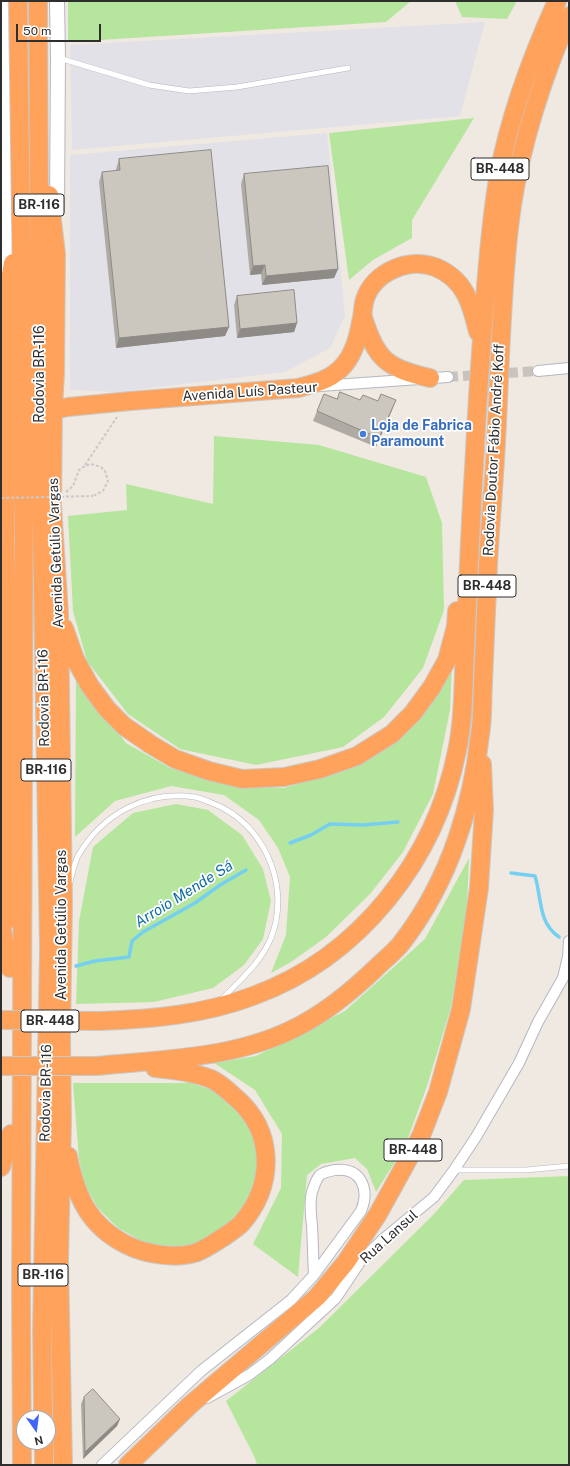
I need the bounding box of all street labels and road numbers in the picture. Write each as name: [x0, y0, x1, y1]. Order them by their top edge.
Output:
road number: BR-448: [471, 158, 529, 180]
road number: BR-116: [14, 194, 64, 216]
street label: Rodovia BR-116: [32, 325, 48, 423]
street label: Rodovia Doutor Fábio André Koff: [480, 343, 508, 557]
street label: Avenida Luís Pasteur: [182, 379, 318, 405]
street label: Avenida Getúlio Vargas: [45, 478, 67, 628]
road number: BR-448: [458, 575, 516, 597]
street label: Rodovia BR-116: [35, 649, 53, 747]
road number: BR-116: [21, 759, 71, 781]
street label: Avenida Getúlio Vargas: [54, 850, 70, 1000]
road number: BR-448: [21, 1010, 79, 1032]
street label: Rodovia BR-116: [37, 1044, 55, 1142]
road number: BR-448: [384, 1139, 442, 1161]
street label: Rua Lansul: [357, 1207, 421, 1267]
road number: BR-116: [18, 1264, 68, 1286]

